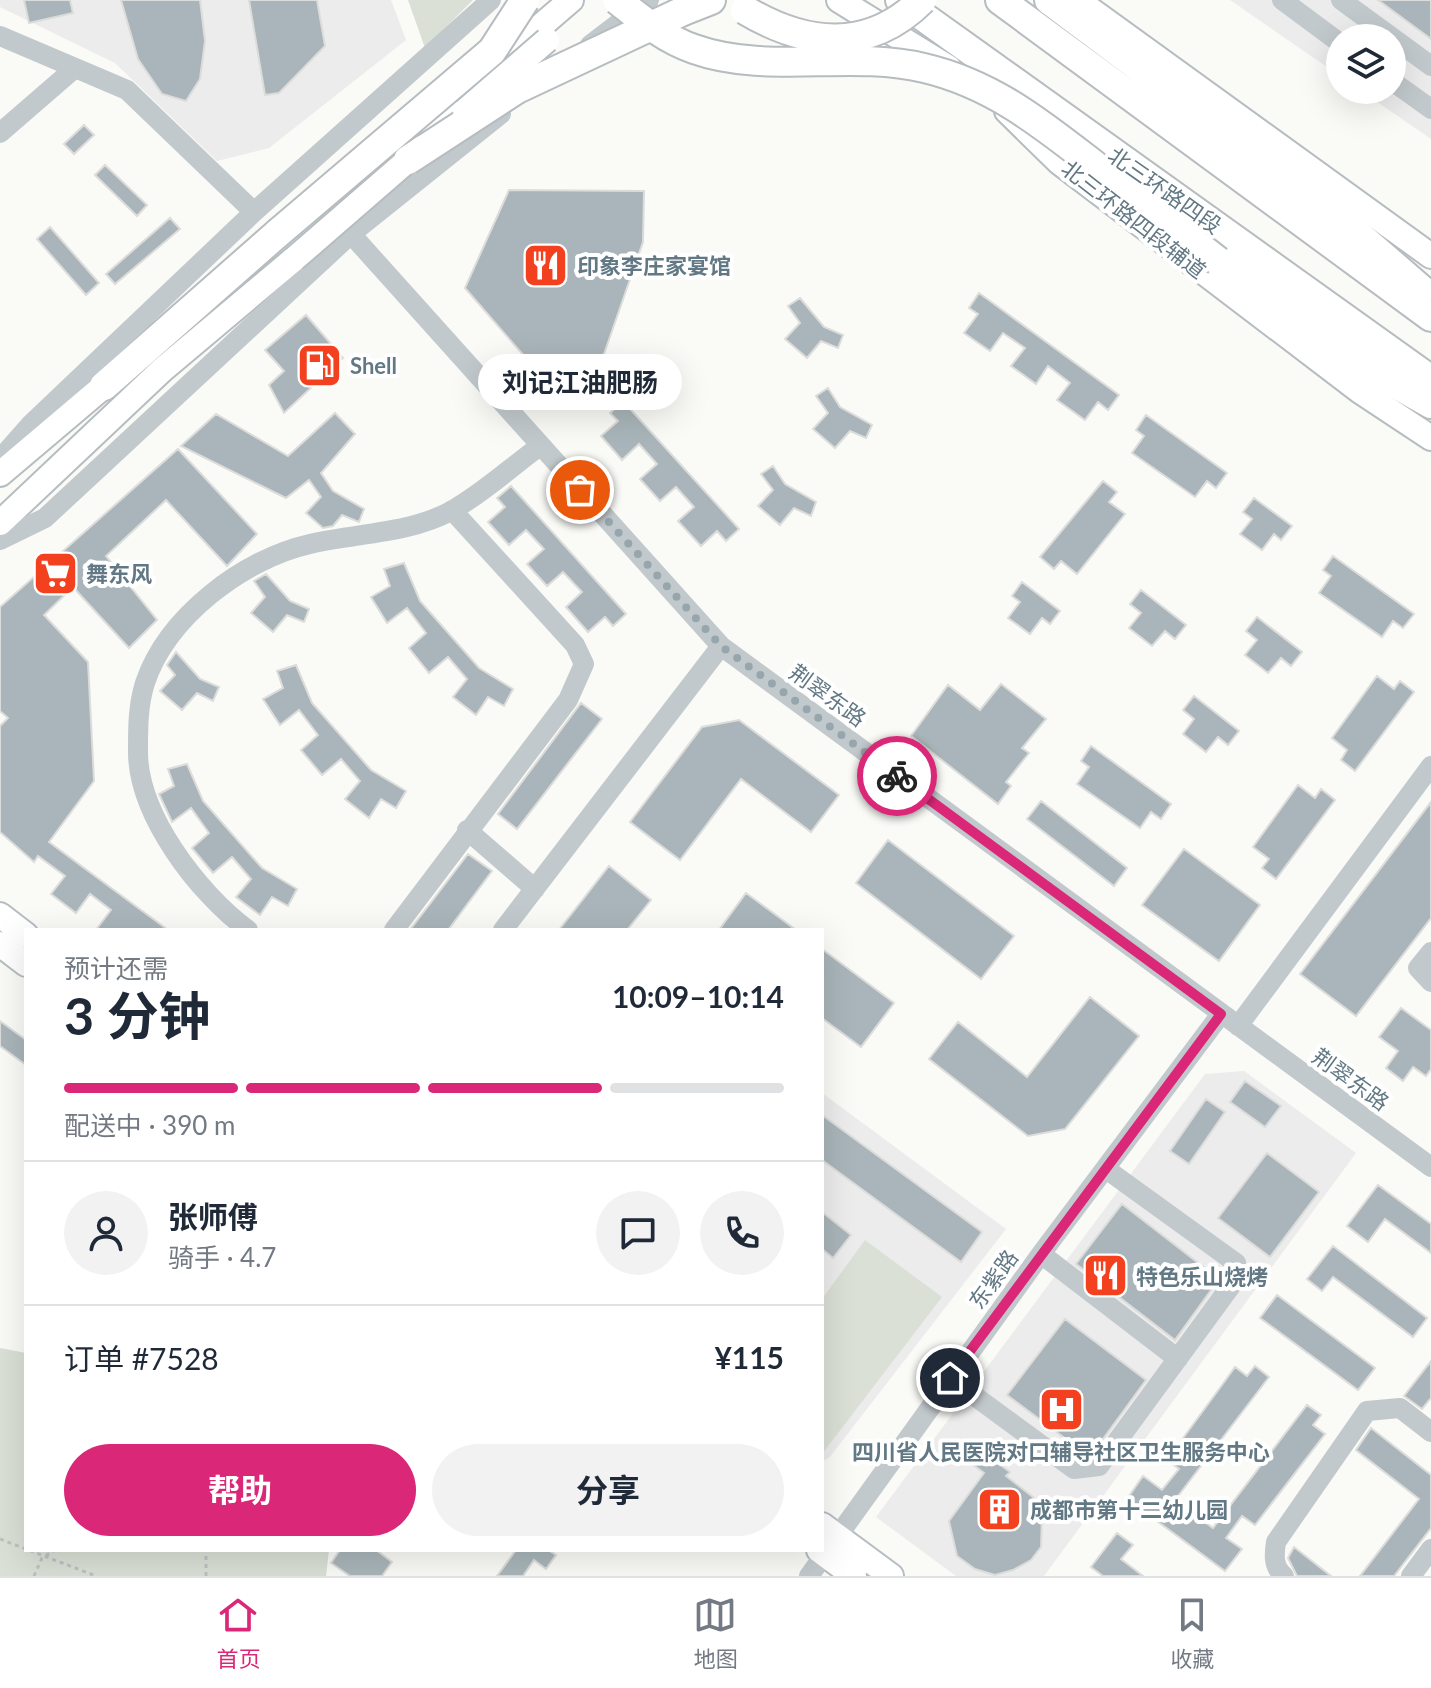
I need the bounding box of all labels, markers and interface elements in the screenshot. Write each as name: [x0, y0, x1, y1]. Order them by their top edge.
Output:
map controls: [1326, 24, 1406, 104]
button: layers: [1326, 24, 1406, 104]
street label: 北三环路四段: [1103, 141, 1227, 239]
street label: 北三环路四段辅道: [1056, 154, 1212, 284]
restaurant icon: 印象李庄家宴馆: [522, 241, 570, 289]
place label: 印象李庄家宴馆: [577, 252, 731, 279]
fuel station icon: Shell: [295, 341, 343, 389]
place label: Shell: [350, 352, 397, 379]
callout: 刘记江油肥肠: [478, 354, 682, 410]
text: 刘记江油肥肠: [502, 366, 658, 398]
pin: [546, 456, 614, 524]
icon: bag: [558, 468, 602, 512]
supermarket icon: 舞东风: [31, 549, 79, 597]
place label: 舞东风: [86, 560, 152, 587]
street label: 荆翠东路: [784, 658, 872, 732]
courier: [857, 736, 937, 816]
icon: bike: [875, 754, 919, 798]
text: 预计还需: [64, 952, 168, 984]
text: 10:09–10:14: [612, 978, 784, 1014]
text: 3 分钟: [64, 984, 211, 1046]
street label: 荆翠东路: [1307, 1042, 1395, 1116]
text: 配送中 · 390 m: [64, 1109, 235, 1141]
button: person: [64, 1191, 148, 1275]
button: chat: [596, 1191, 680, 1275]
button: phone: [700, 1191, 784, 1275]
text: 张师傅: [168, 1198, 258, 1234]
text: 骑手 · 4.7: [168, 1241, 276, 1273]
street label: 东紫路: [963, 1244, 1023, 1314]
restaurant icon: 特色乐山烧烤: [1081, 1252, 1129, 1300]
place label: 特色乐山烧烤: [1136, 1263, 1268, 1290]
text: ¥115: [714, 1339, 784, 1375]
text: 订单 #7528: [64, 1340, 219, 1376]
pin: [916, 1344, 984, 1412]
icon: home: [928, 1356, 972, 1400]
hospital icon: 四川省人民医院对口辅导社区卫生服务中心: [1037, 1386, 1085, 1434]
place label: 四川省人民医院对口辅导社区卫生服务中心: [852, 1438, 1270, 1465]
button: 帮助: [64, 1444, 416, 1536]
button: 分享: [432, 1444, 784, 1536]
building icon: 成都市第十二幼儿园: [975, 1485, 1023, 1533]
place label: 成都市第十二幼儿园: [1030, 1496, 1228, 1523]
tab: 首页: [216, 1593, 261, 1673]
tab: 地图: [693, 1593, 738, 1673]
tab: 收藏: [1170, 1593, 1215, 1673]

